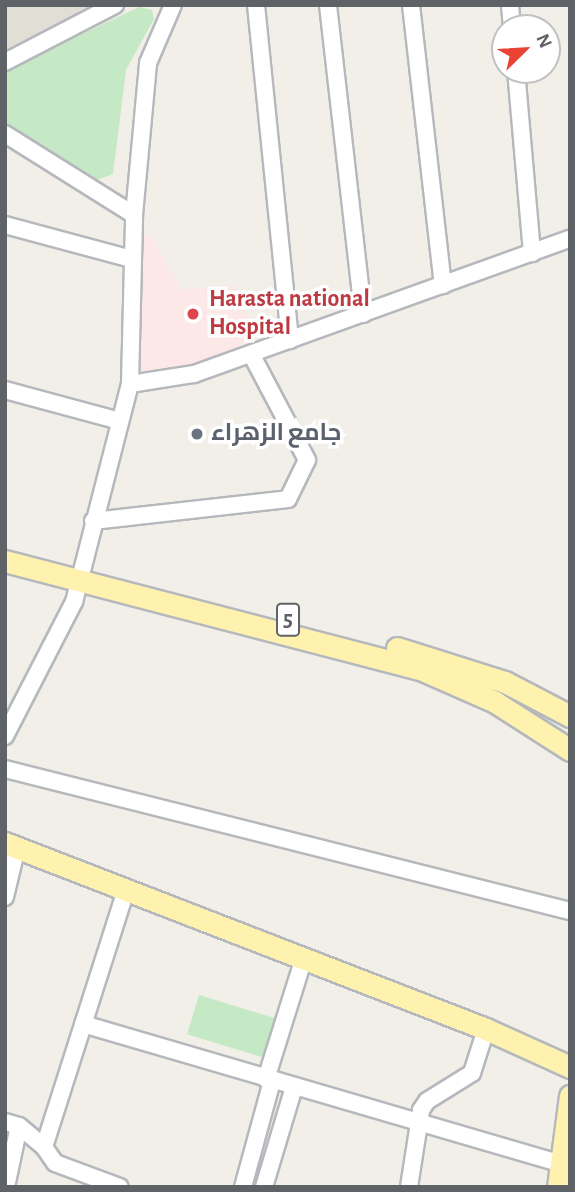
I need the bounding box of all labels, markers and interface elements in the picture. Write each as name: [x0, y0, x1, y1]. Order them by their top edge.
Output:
north arrow: [491, 14, 561, 84]
text: N: [532, 31, 555, 51]
place label: Harasta national Hospital: [209, 286, 370, 342]
marker: Harasta national Hospital: [183, 304, 203, 324]
place label: جامع الزهراء: [211, 420, 341, 448]
marker: جامع الزهراء: [189, 426, 205, 442]
road number: 5: [276, 600, 300, 640]

